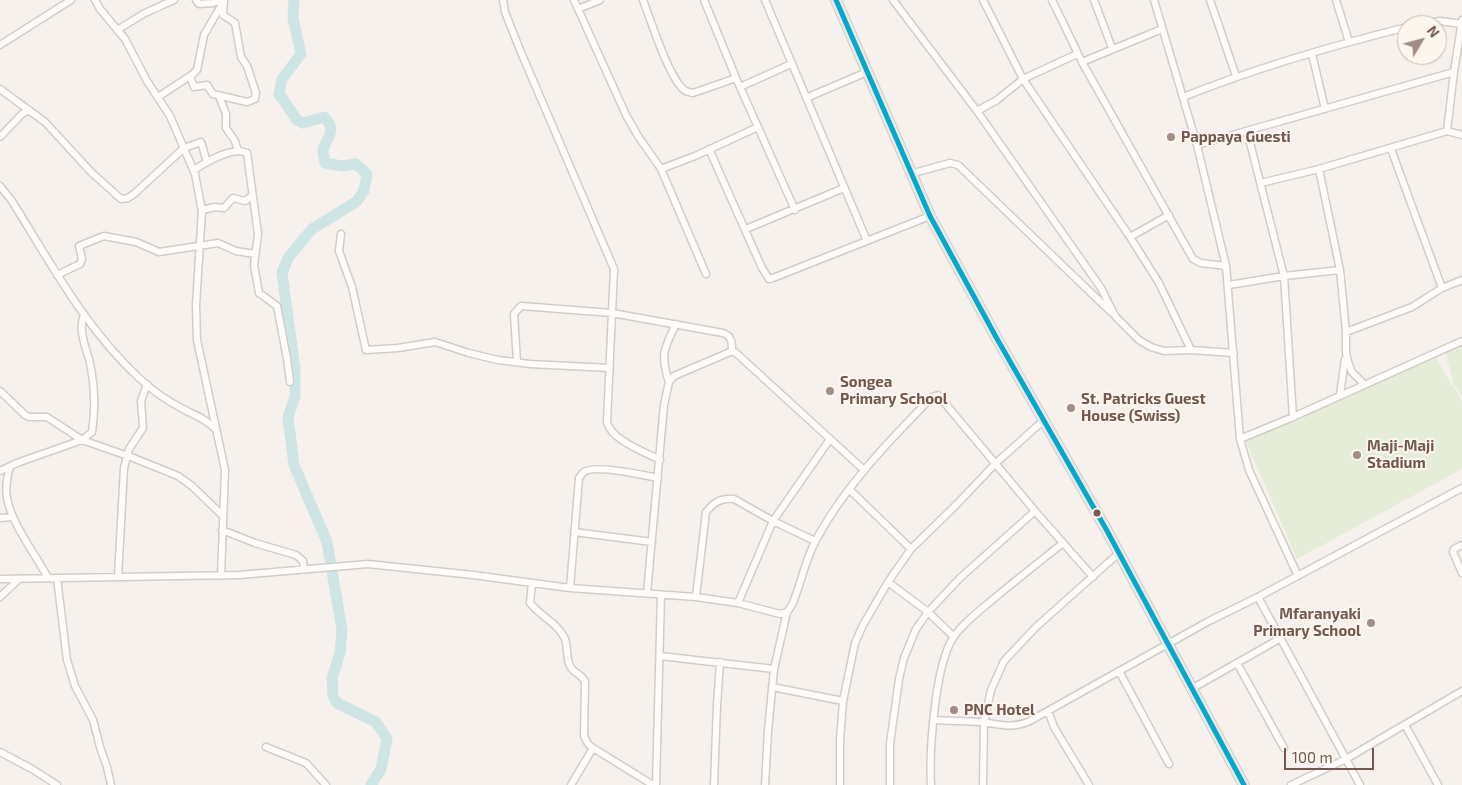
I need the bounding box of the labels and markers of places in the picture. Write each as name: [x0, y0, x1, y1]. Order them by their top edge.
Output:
place label: Pappaya Guesti: [1181, 128, 1291, 146]
marker: Pappaya Guesti: [1165, 131, 1177, 143]
place label: Songea Primary School: [840, 373, 948, 408]
marker: Songea Primary School: [824, 385, 836, 397]
place label: St. Patricks Guest House (Swiss): [1081, 390, 1206, 425]
marker: St. Patricks Guest House (Swiss): [1065, 402, 1077, 414]
place label: Maji-Maji Stadium: [1367, 437, 1434, 472]
marker: Maji-Maji Stadium: [1351, 449, 1363, 461]
unlabelled marker: [1092, 508, 1102, 518]
place label: Mfaranyaki Primary School: [1253, 605, 1361, 640]
marker: Mfaranyaki Primary School: [1365, 617, 1377, 629]
place label: PNC Hotel: [964, 701, 1035, 719]
marker: PNC Hotel: [948, 704, 960, 716]

